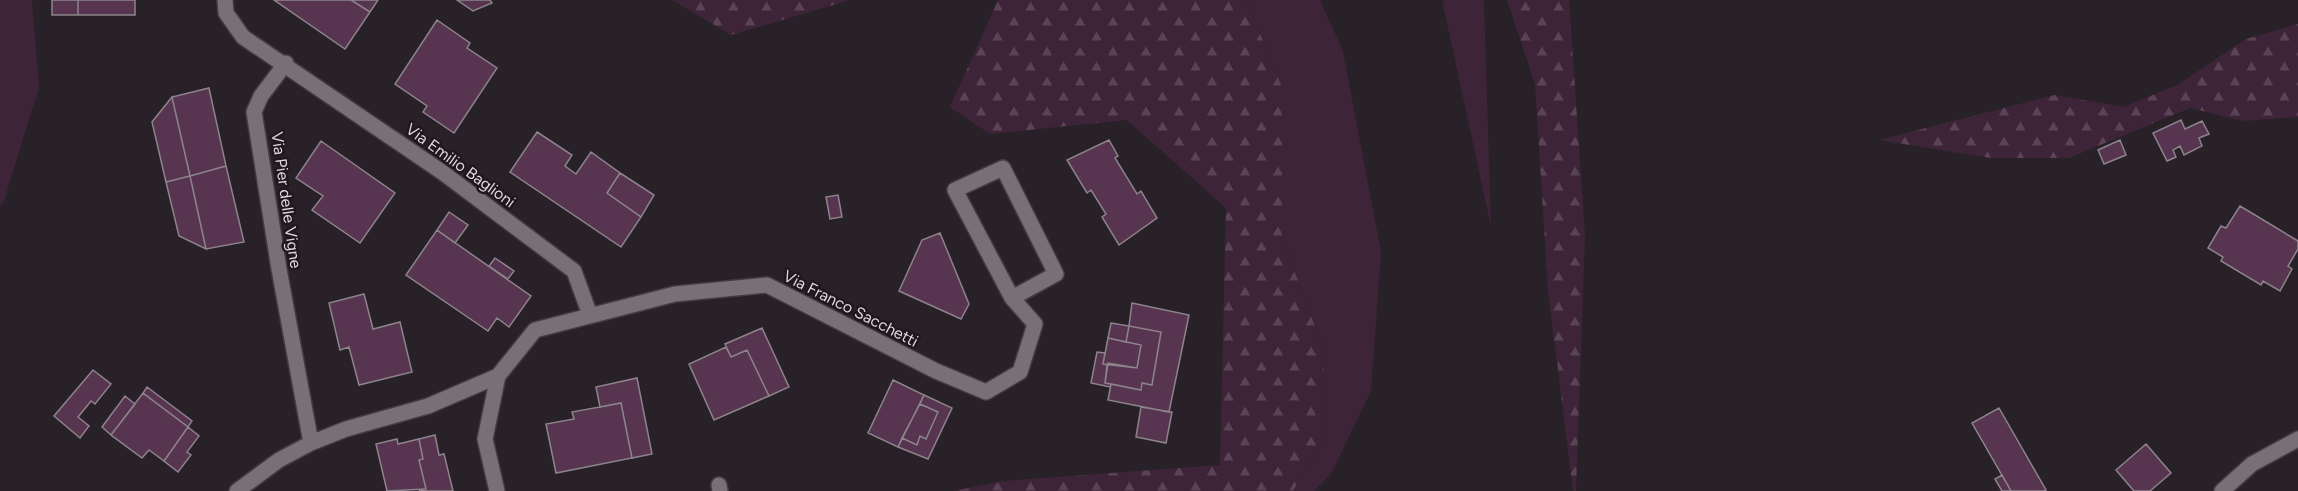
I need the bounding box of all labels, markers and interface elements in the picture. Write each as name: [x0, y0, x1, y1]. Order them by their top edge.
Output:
street label: Via Emilio Baglioni: [402, 119, 519, 211]
street label: Via Pier delle Vigne: [268, 131, 306, 270]
street label: Via Franco Sacchetti: [780, 266, 921, 351]

